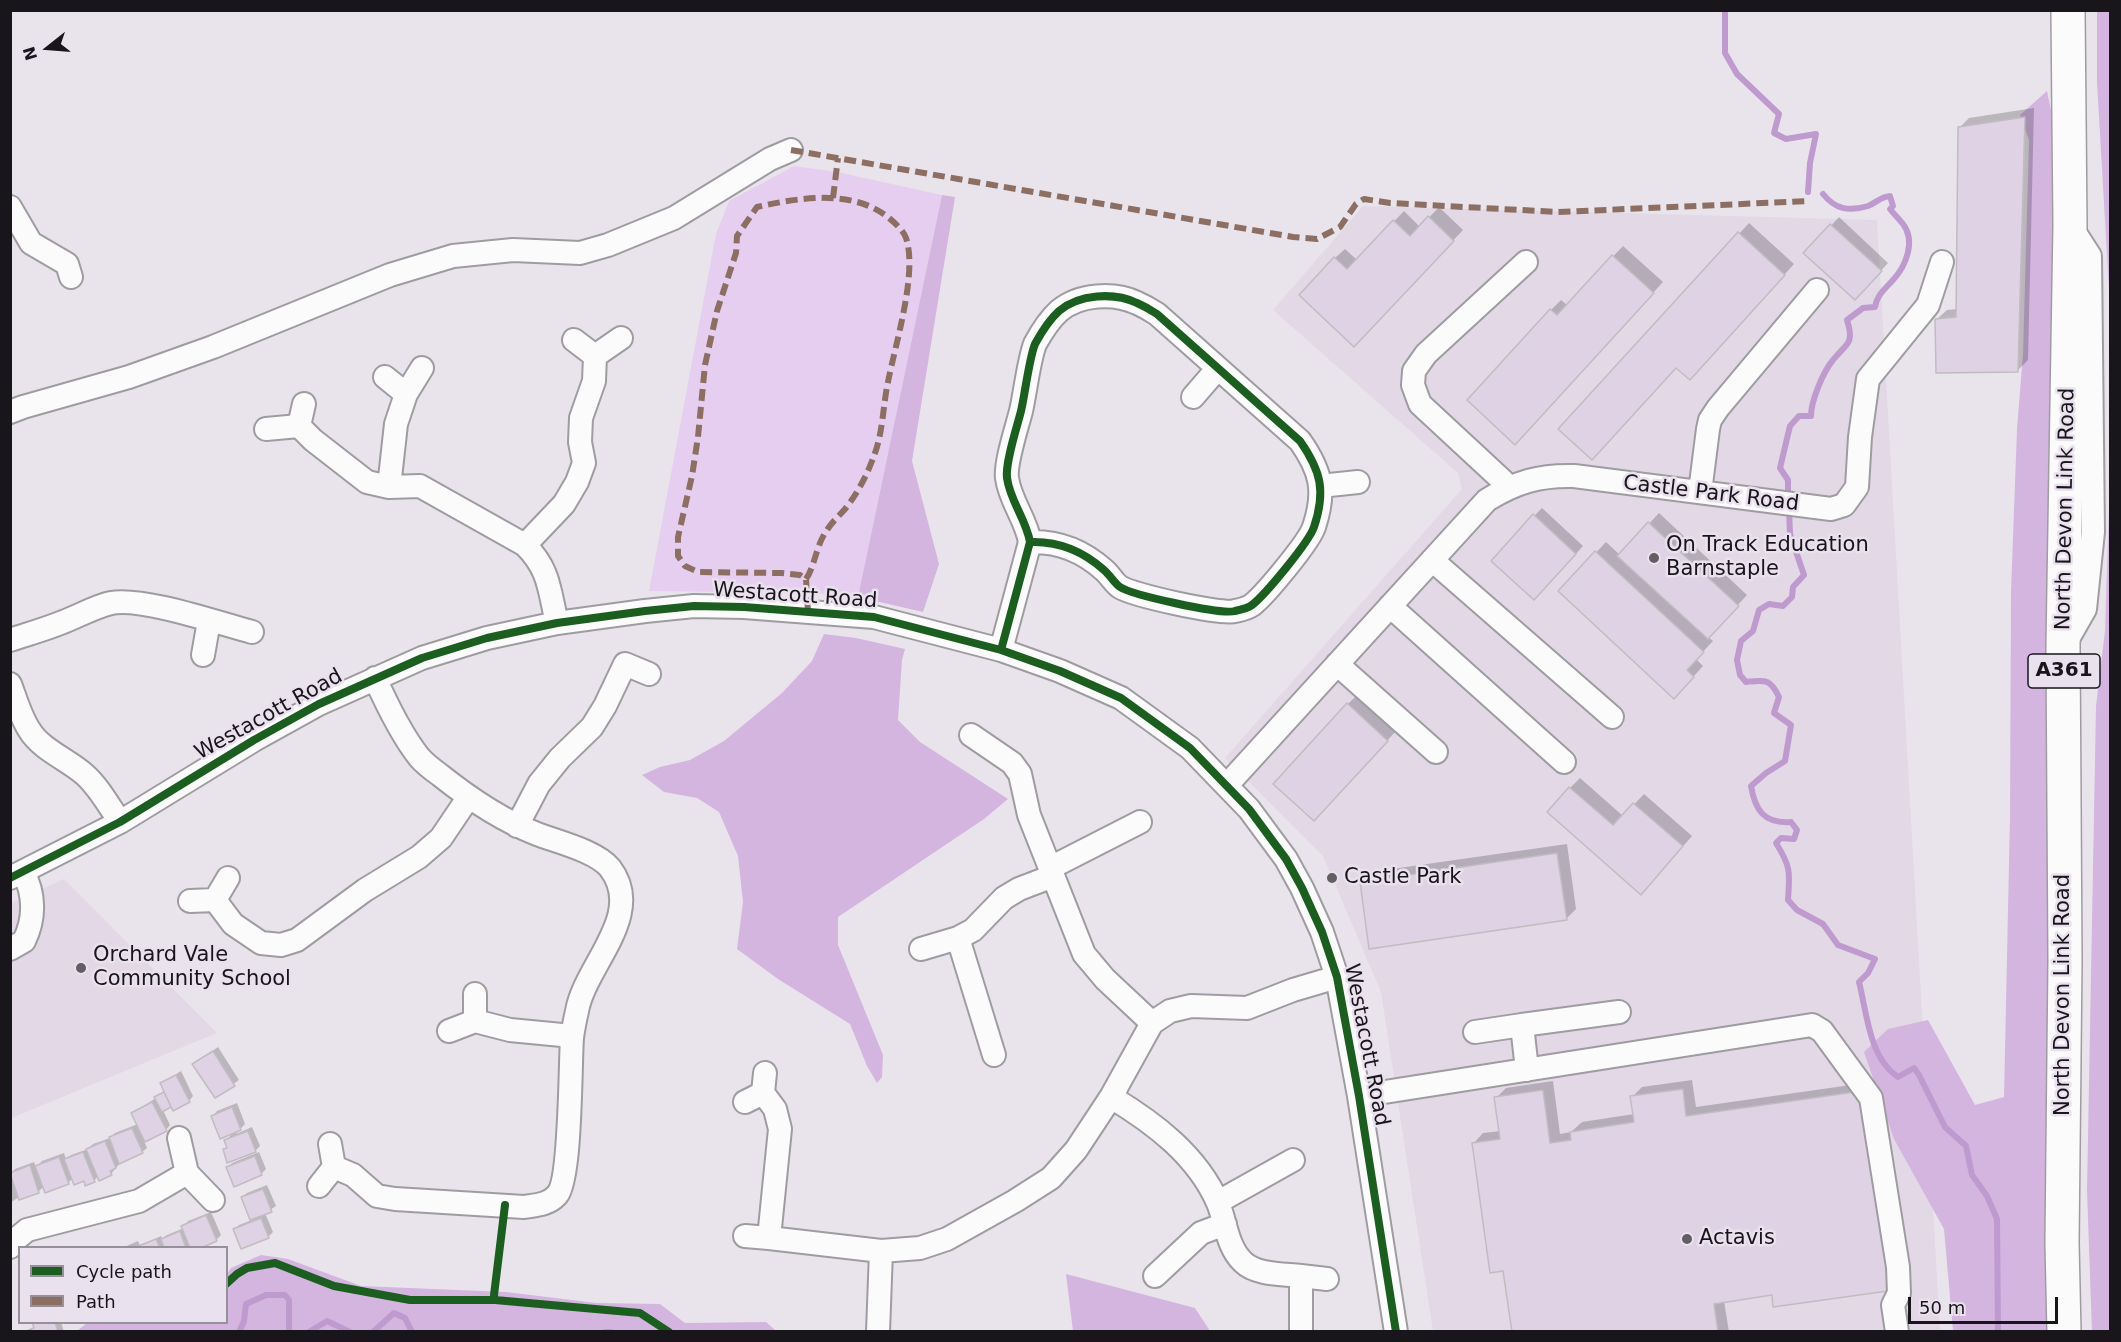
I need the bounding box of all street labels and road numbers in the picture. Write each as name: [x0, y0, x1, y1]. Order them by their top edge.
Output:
street label: North Devon Link Road: [2051, 388, 2081, 630]
street label: Castle Park Road: [1622, 471, 1800, 517]
street label: Westacott Road: [712, 578, 878, 614]
road number: A361: [2028, 654, 2100, 688]
street label: Westacott Road: [191, 664, 347, 766]
street label: North Devon Link Road: [2051, 874, 2077, 1116]
street label: Westacott Road: [1338, 962, 1394, 1128]

